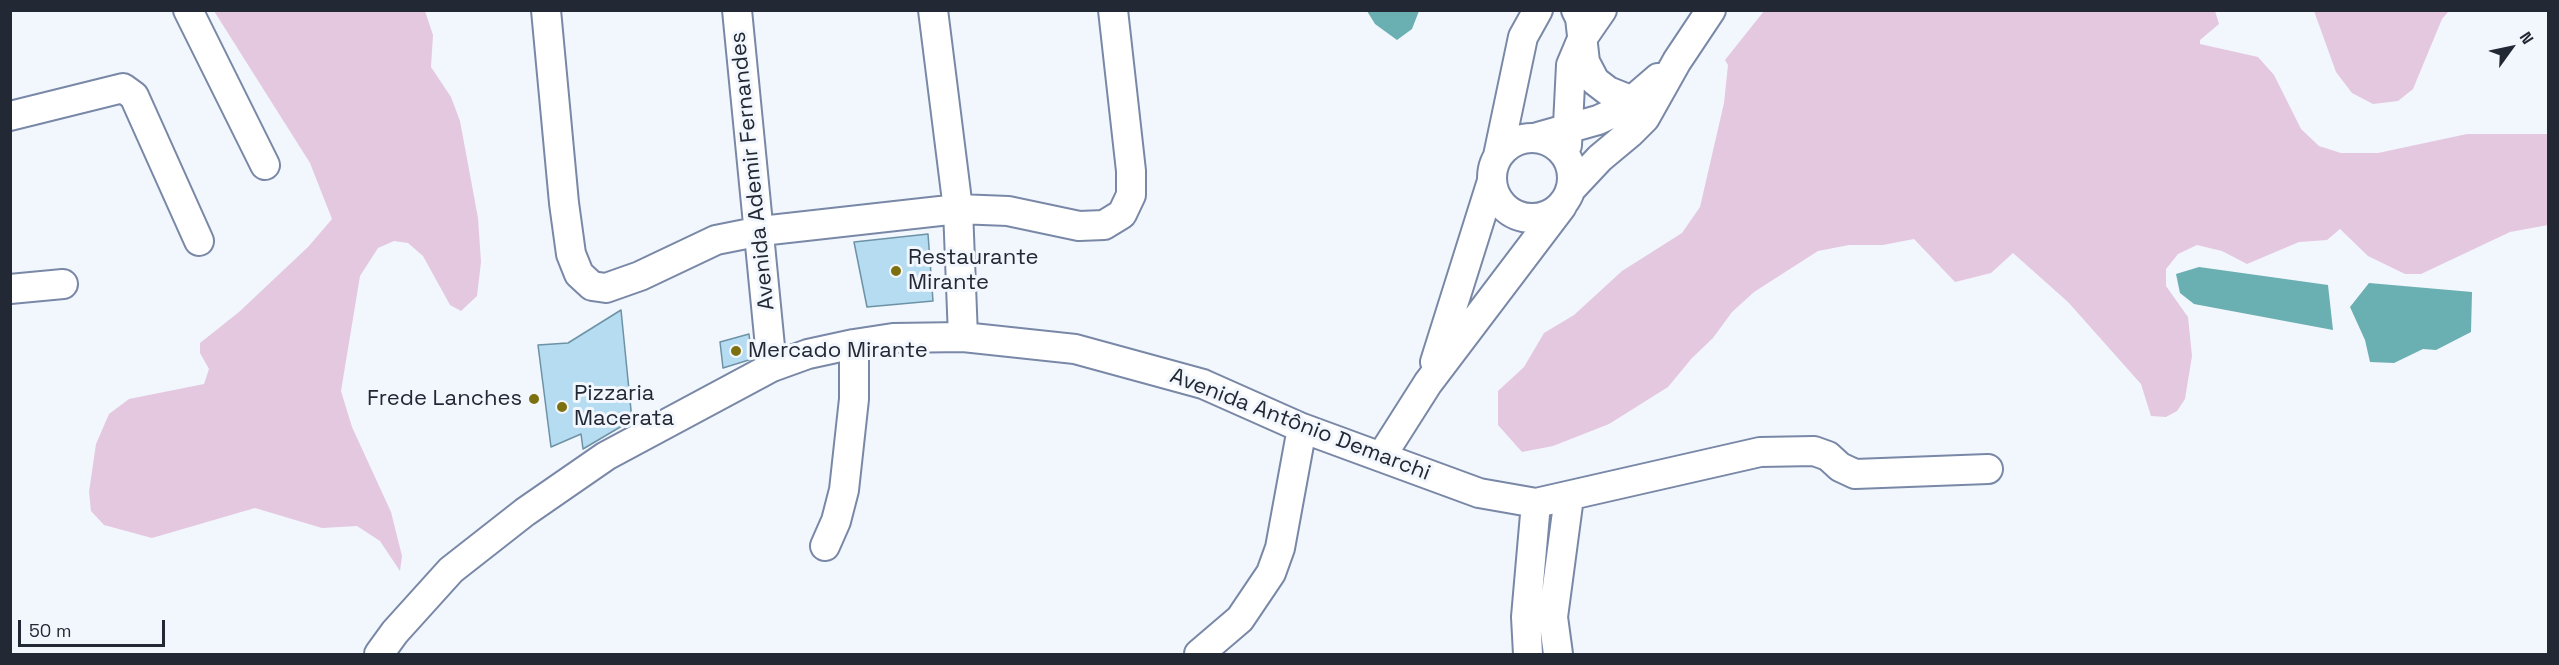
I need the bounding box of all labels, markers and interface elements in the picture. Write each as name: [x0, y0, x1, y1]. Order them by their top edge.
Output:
north arrow: [2481, 18, 2541, 78]
text: N: [2515, 28, 2538, 48]
street label: Avenida Ademir Fernandes: [725, 30, 781, 312]
place label: Restaurante Mirante: [908, 245, 1039, 296]
marker: Restaurante Mirante: [889, 264, 903, 278]
place label: Mercado Mirante: [748, 338, 928, 364]
marker: Mercado Mirante: [729, 344, 743, 358]
street label: Avenida Antônio Demarchi: [1166, 363, 1434, 487]
place label: Pizzaria Macerata: [574, 381, 674, 433]
place label: Frede Lanches: [367, 386, 522, 412]
marker: Frede Lanches: [527, 392, 541, 406]
marker: Pizzaria Macerata: [555, 400, 569, 414]
scale bar: [21, 608, 168, 646]
text: 50 m: [29, 619, 71, 642]

